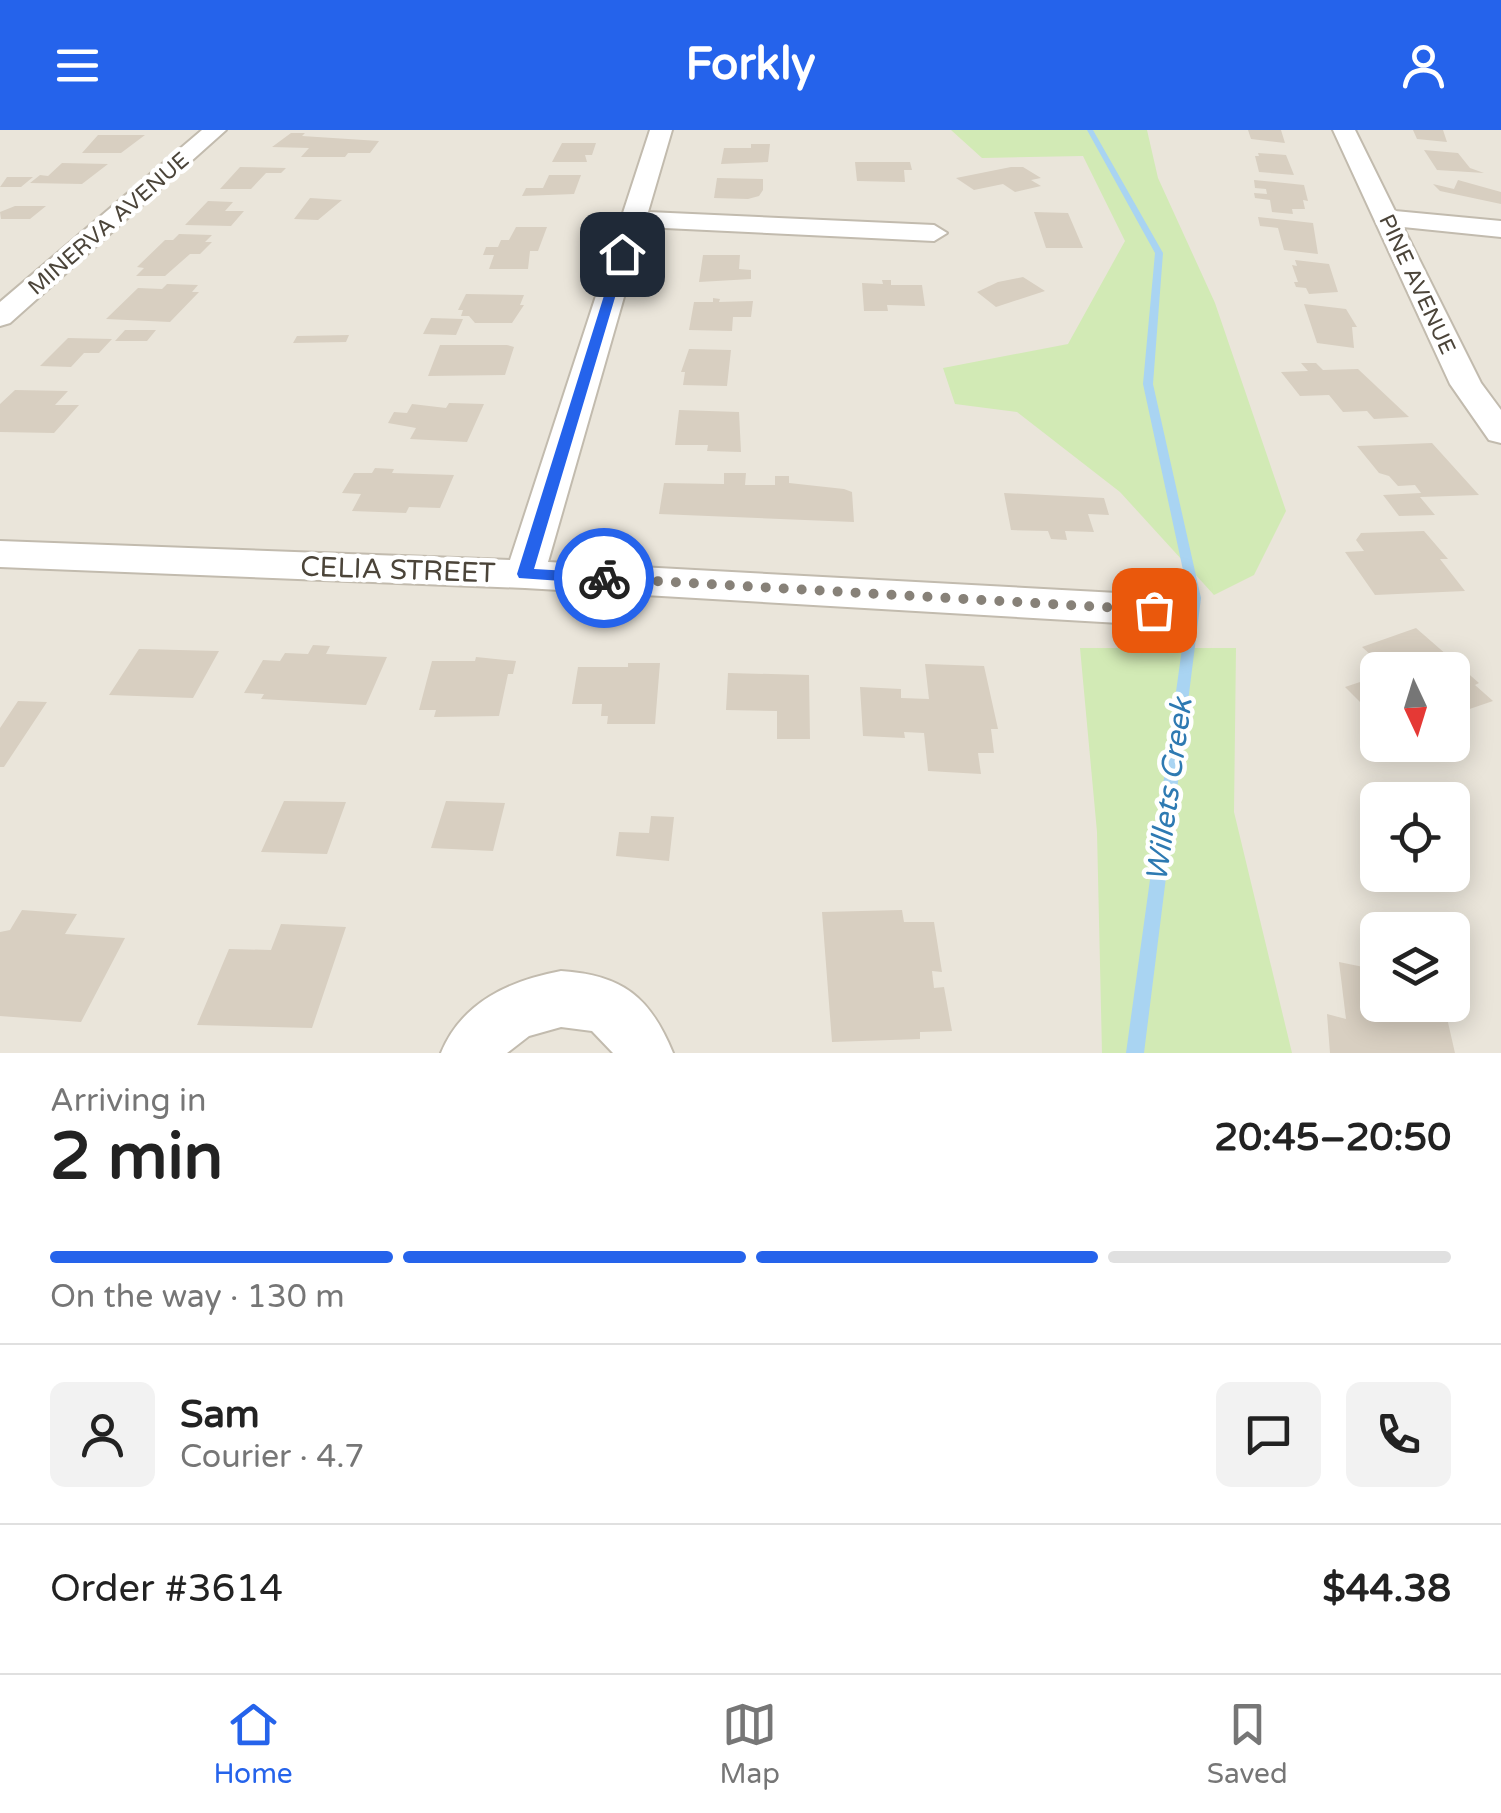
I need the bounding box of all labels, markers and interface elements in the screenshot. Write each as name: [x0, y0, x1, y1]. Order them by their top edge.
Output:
icon: menu: [50, 38, 105, 93]
text: Forkly: [685, 38, 816, 92]
icon: person: [1396, 38, 1451, 93]
street label: MINERVA AVENUE: [23, 147, 194, 301]
street label: PINE AVENUE: [1373, 210, 1461, 359]
pin: [580, 212, 665, 297]
icon: home: [595, 227, 650, 282]
courier: [554, 528, 654, 628]
street label: CELIA STREET: [300, 550, 496, 590]
icon: bike: [577, 551, 632, 606]
pin: [1112, 568, 1197, 653]
icon: bag: [1127, 583, 1182, 638]
north arrow: [1360, 652, 1470, 762]
map controls: [1360, 652, 1470, 1022]
water label: Willets Creek: [1138, 693, 1201, 884]
button: locate: [1360, 782, 1470, 892]
button: layers: [1360, 912, 1470, 1022]
text: Arriving in: [50, 1082, 207, 1120]
text: 20:45–20:50: [1214, 1115, 1451, 1161]
text: 2 min: [50, 1118, 223, 1197]
text: On the way · 130 m: [50, 1278, 345, 1316]
button: person: [50, 1382, 155, 1487]
button: chat: [1216, 1382, 1321, 1487]
button: phone: [1346, 1382, 1451, 1487]
text: Sam: [180, 1392, 260, 1438]
text: Courier · 4.7: [180, 1438, 364, 1476]
text: Order #3614: [50, 1566, 283, 1612]
text: $44.38: [1322, 1566, 1451, 1612]
tab: Home: [213, 1697, 293, 1791]
tab: Map: [719, 1697, 780, 1791]
tab: Saved: [1207, 1697, 1288, 1791]

